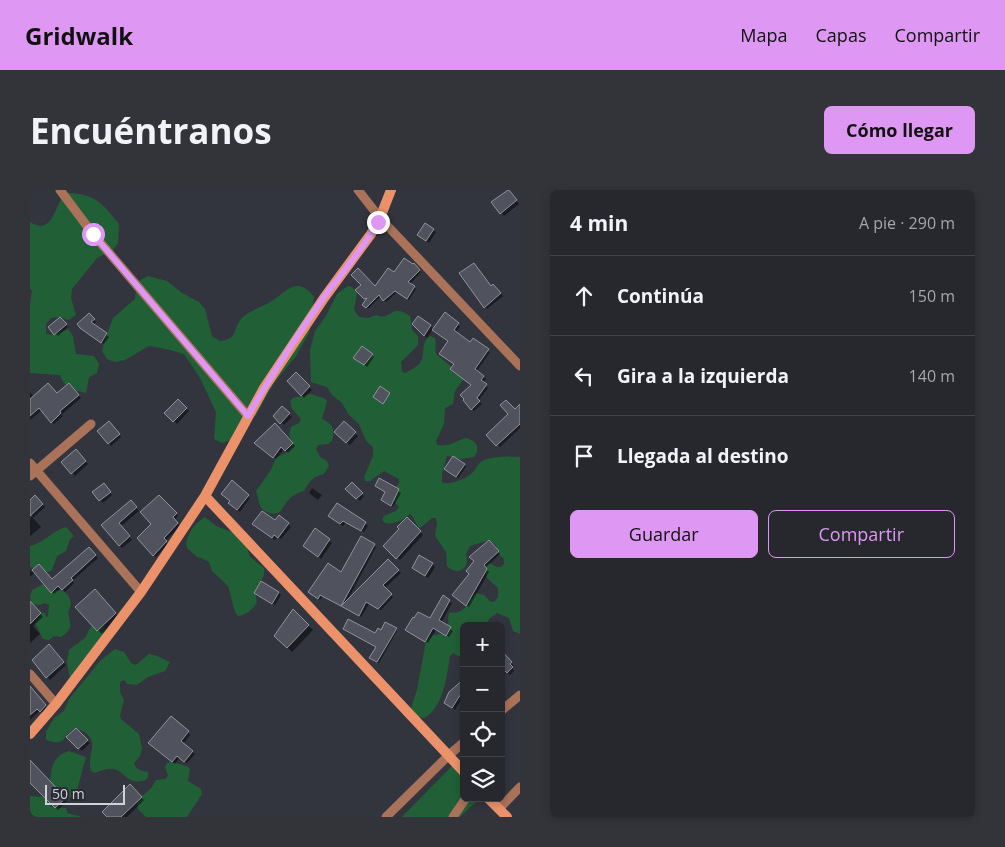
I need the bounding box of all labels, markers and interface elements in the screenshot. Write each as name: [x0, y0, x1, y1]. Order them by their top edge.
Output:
text: Gridwalk: [25, 19, 133, 52]
text: Mapa: [740, 23, 788, 47]
text: Capas: [816, 23, 866, 47]
text: Compartir: [894, 23, 980, 47]
button: Cómo llegar: [824, 106, 975, 154]
text: Encuéntranos: [30, 107, 272, 154]
text: 4 min: [570, 209, 628, 237]
route end: [367, 211, 390, 234]
text: A pie · 290 m: [859, 212, 955, 234]
route start: [82, 223, 105, 246]
icon: ahead: [570, 282, 598, 310]
text: Continúa: [617, 283, 704, 309]
text: 150 m: [909, 285, 955, 307]
icon: left: [570, 362, 598, 390]
text: Gira a la izquierda: [617, 363, 789, 389]
text: 140 m: [909, 365, 955, 387]
icon: arrive: [570, 442, 598, 470]
text: Llegada al destino: [617, 443, 789, 469]
button: Guardar: [570, 510, 758, 558]
button: Compartir: [768, 510, 955, 558]
map controls: [460, 622, 505, 802]
button: +: [460, 622, 505, 667]
button: −: [460, 667, 505, 712]
button: locate: [460, 712, 505, 757]
button: layers: [460, 757, 505, 802]
scale bar: [45, 782, 125, 805]
text: 50 m: [52, 784, 85, 803]

